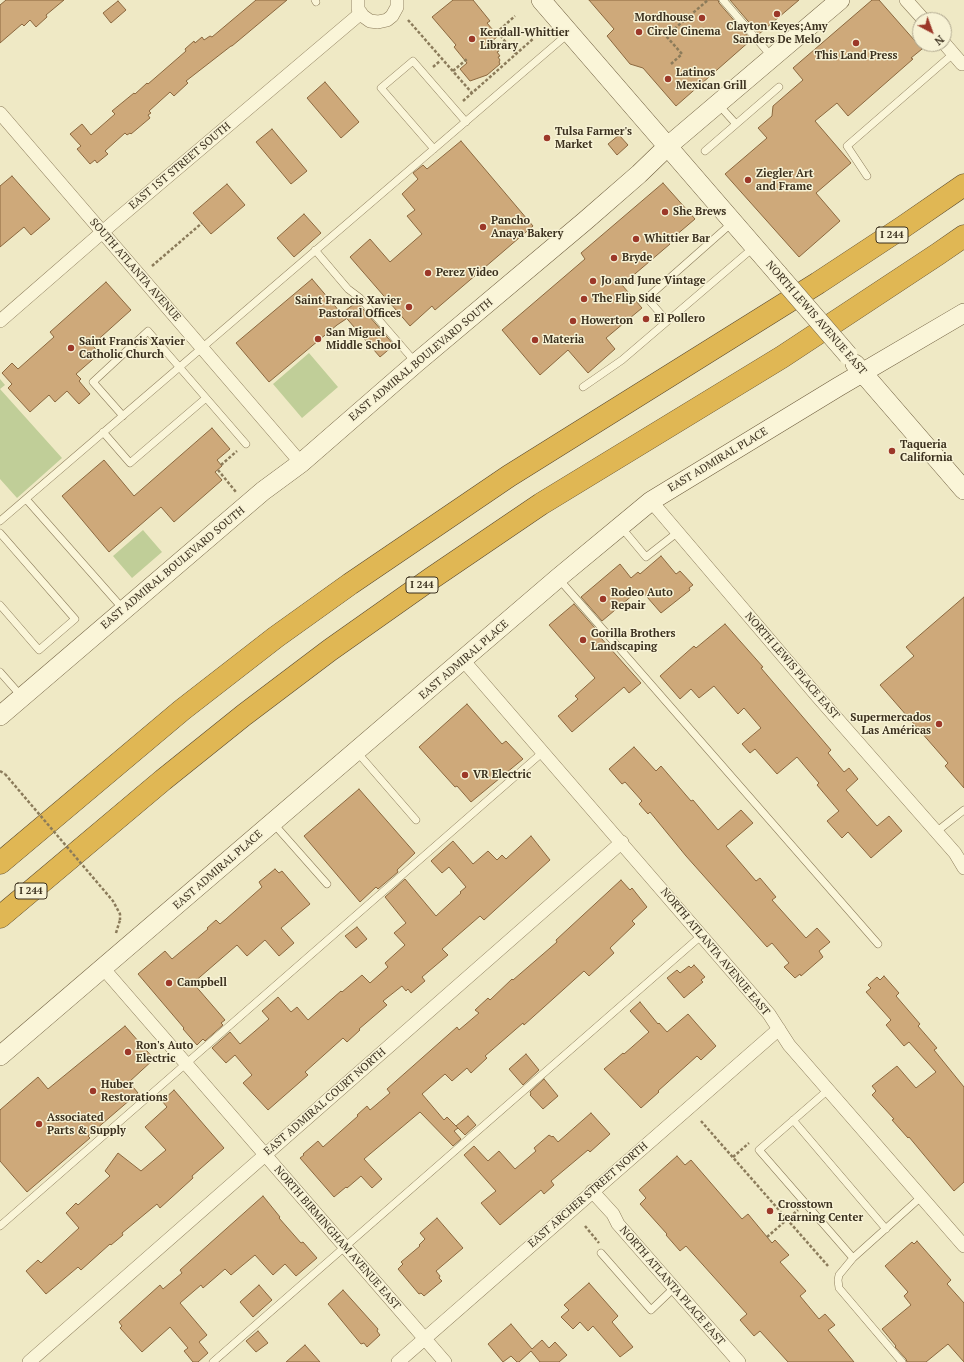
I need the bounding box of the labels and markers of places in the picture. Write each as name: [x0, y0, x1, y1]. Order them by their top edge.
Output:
marker: Clayton Keyes;Amy Sanders De Melo: [772, 9, 782, 19]
place label: Mordhouse: [635, 11, 694, 25]
marker: Mordhouse: [697, 13, 707, 23]
place label: Clayton Keyes;Amy Sanders De Melo: [726, 20, 828, 46]
place label: Circle Cinema: [647, 25, 721, 39]
place label: Kendall-Whittier Library: [480, 26, 569, 52]
marker: Circle Cinema: [634, 27, 644, 37]
marker: Kendall-Whittier Library: [467, 34, 477, 44]
marker: This Land Press: [851, 38, 861, 48]
place label: This Land Press: [815, 49, 897, 63]
place label: Latinos Mexican Grill: [676, 66, 747, 92]
marker: Latinos Mexican Grill: [663, 74, 673, 84]
place label: Tulsa Farmer's Market: [555, 125, 632, 151]
marker: Tulsa Farmer's Market: [542, 133, 552, 143]
place label: Ziegler Art and Frame: [756, 167, 813, 193]
marker: Ziegler Art and Frame: [743, 175, 753, 185]
place label: She Brews: [673, 205, 726, 219]
marker: She Brews: [660, 207, 670, 217]
place label: Pancho Anaya Bakery: [491, 214, 563, 240]
marker: Pancho Anaya Bakery: [478, 222, 488, 232]
place label: Whittier Bar: [644, 232, 710, 246]
marker: Whittier Bar: [631, 234, 641, 244]
place label: Bryde: [622, 251, 652, 265]
marker: Bryde: [609, 253, 619, 263]
place label: Perez Video: [436, 266, 499, 280]
marker: Perez Video: [423, 268, 433, 278]
place label: Jo and June Vintage: [601, 274, 706, 288]
marker: Jo and June Vintage: [588, 276, 598, 286]
place label: The Flip Side: [592, 292, 661, 306]
place label: Saint Francis Xavier Pastoral Offices: [295, 294, 401, 320]
marker: The Flip Side: [579, 294, 589, 304]
marker: Saint Francis Xavier Pastoral Offices: [404, 302, 414, 312]
place label: El Pollero: [654, 312, 705, 326]
place label: Howerton: [581, 314, 633, 328]
marker: El Pollero: [641, 314, 651, 324]
marker: Howerton: [568, 316, 578, 326]
place label: San Miguel Middle School: [326, 326, 401, 352]
place label: Materia: [543, 333, 584, 347]
marker: San Miguel Middle School: [313, 334, 323, 344]
place label: Saint Francis Xavier Catholic Church: [79, 335, 185, 361]
marker: Materia: [530, 335, 540, 345]
marker: Saint Francis Xavier Catholic Church: [66, 343, 76, 353]
place label: Taqueria California: [900, 438, 953, 464]
marker: Taqueria California: [887, 446, 897, 456]
place label: Rodeo Auto Repair: [611, 586, 673, 612]
marker: Rodeo Auto Repair: [598, 594, 608, 604]
place label: Gorilla Brothers Landscaping: [591, 627, 676, 653]
marker: Gorilla Brothers Landscaping: [578, 635, 588, 645]
place label: Supermercados Las Américas: [850, 711, 931, 737]
marker: Supermercados Las Américas: [934, 719, 944, 729]
place label: VR Electric: [473, 768, 531, 782]
marker: VR Electric: [460, 770, 470, 780]
place label: Campbell: [177, 976, 227, 990]
marker: Campbell: [164, 978, 174, 988]
place label: Ron's Auto Electric: [136, 1039, 193, 1065]
marker: Ron's Auto Electric: [123, 1047, 133, 1057]
place label: Huber Restorations: [101, 1078, 168, 1104]
marker: Huber Restorations: [88, 1086, 98, 1096]
place label: Associated Parts & Supply: [47, 1111, 126, 1137]
marker: Associated Parts & Supply: [34, 1119, 44, 1129]
place label: Crosstown Learning Center: [778, 1198, 863, 1224]
marker: Crosstown Learning Center: [765, 1206, 775, 1216]

